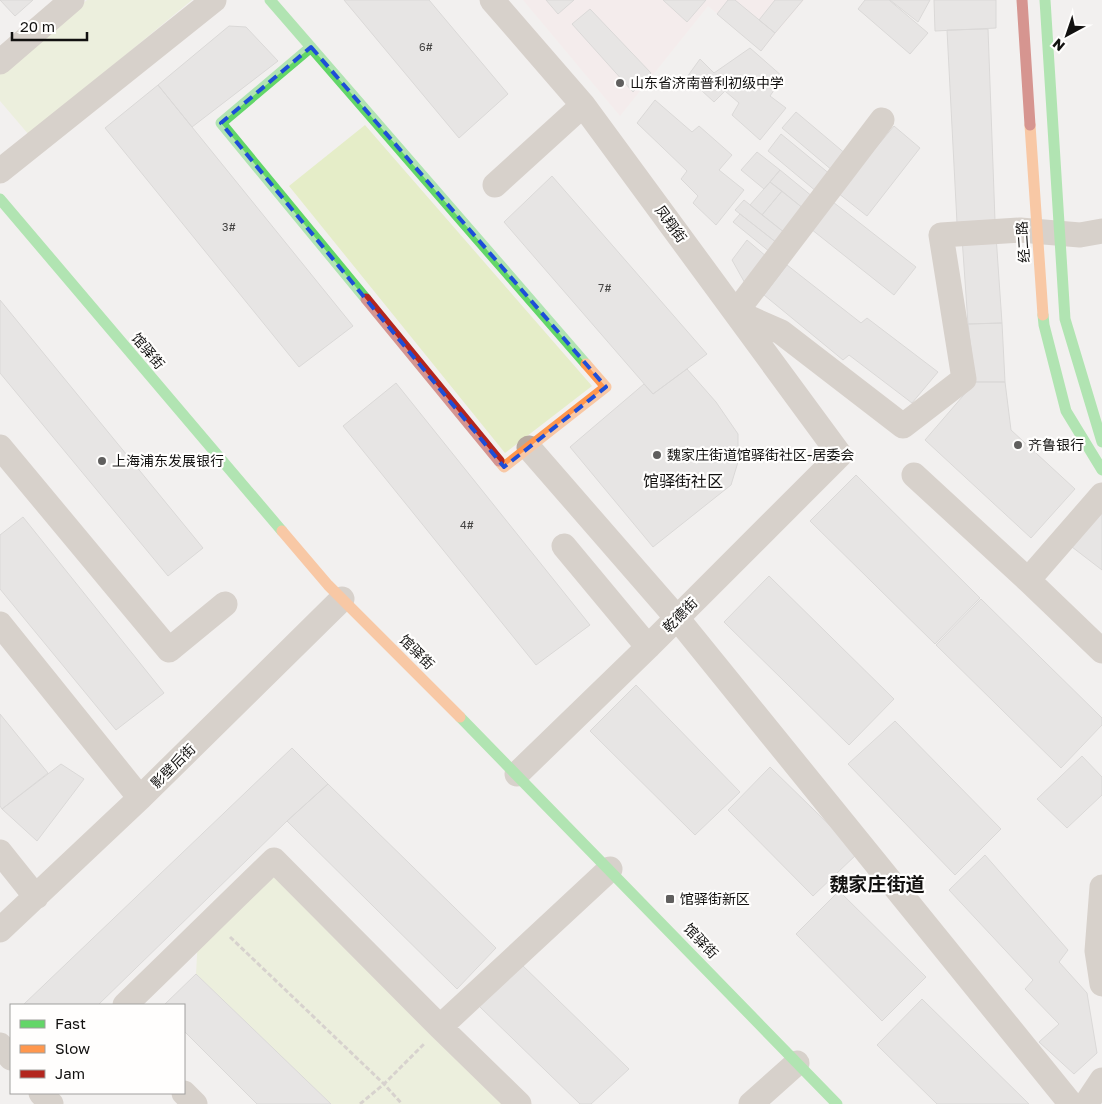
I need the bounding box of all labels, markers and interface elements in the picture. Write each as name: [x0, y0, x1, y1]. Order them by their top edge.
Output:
scale bar: [12, 10, 88, 42]
north arrow: [1042, 10, 1092, 60]
text: 20 m: [20, 17, 55, 35]
text: N: [1049, 35, 1068, 55]
house number: 6#: [419, 40, 433, 53]
place label: 山东省济南普利初级中学: [630, 74, 784, 91]
marker: 山东省济南普利初级中学: [614, 77, 626, 89]
street label: 凤翔街: [652, 202, 691, 246]
house number: 3#: [222, 220, 236, 233]
street label: 经二路: [1013, 220, 1032, 264]
house number: 7#: [598, 281, 612, 294]
street label: 馆驿街: [128, 329, 168, 372]
place label: 齐鲁银行: [1028, 436, 1084, 453]
marker: 齐鲁银行: [1012, 439, 1024, 451]
place label: 魏家庄街道馆驿街社区-居委会: [667, 446, 854, 463]
marker: 魏家庄街道馆驿街社区-居委会: [651, 449, 663, 461]
place label: 上海浦东发展银行: [112, 452, 224, 469]
marker: 上海浦东发展银行: [96, 455, 108, 467]
district label: 馆驿街社区: [643, 471, 723, 491]
house number: 4#: [460, 518, 474, 531]
street label: 乾德街: [659, 594, 701, 636]
street label: 馆驿街: [396, 631, 438, 673]
street label: 影壁后街: [147, 740, 198, 791]
district label: 魏家庄街道: [829, 872, 925, 895]
place label: 馆驿街新区: [680, 890, 750, 907]
marker: 馆驿街新区: [664, 893, 676, 905]
street label: 馆驿街: [681, 920, 722, 962]
legend: [10, 1004, 185, 1094]
text: Fast: [55, 1014, 86, 1032]
text: Slow: [55, 1039, 90, 1057]
text: Jam: [55, 1064, 85, 1082]

